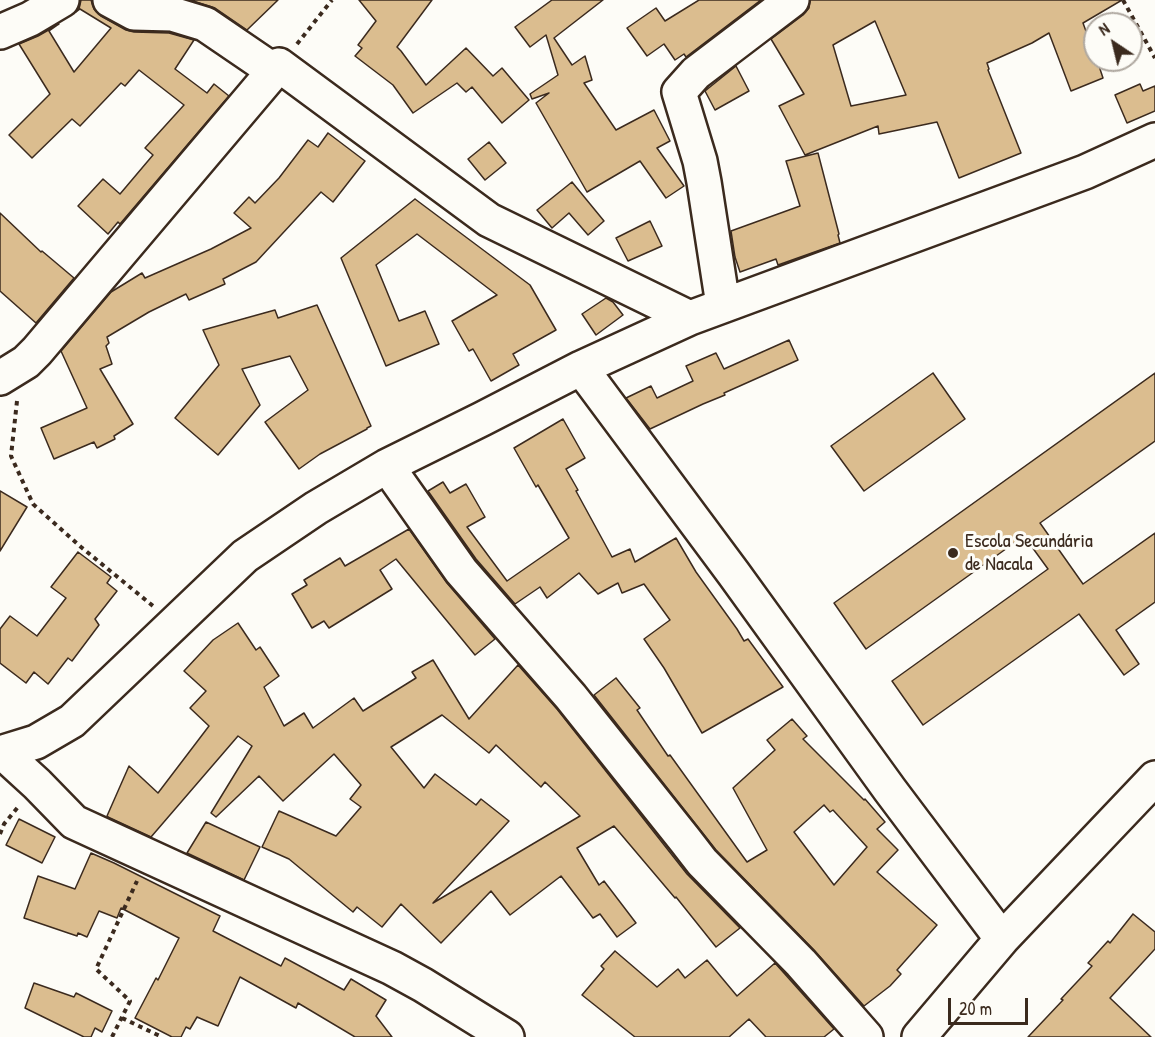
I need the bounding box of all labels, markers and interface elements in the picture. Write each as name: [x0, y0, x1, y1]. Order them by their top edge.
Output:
north arrow: [1083, 12, 1143, 72]
text: N: [1094, 17, 1114, 40]
place label: Escola Secundária de Nacala: [965, 530, 1093, 577]
marker: Escola Secundária de Nacala: [946, 546, 960, 560]
scale bar: [951, 986, 1030, 1024]
text: 20 m: [959, 996, 992, 1021]

